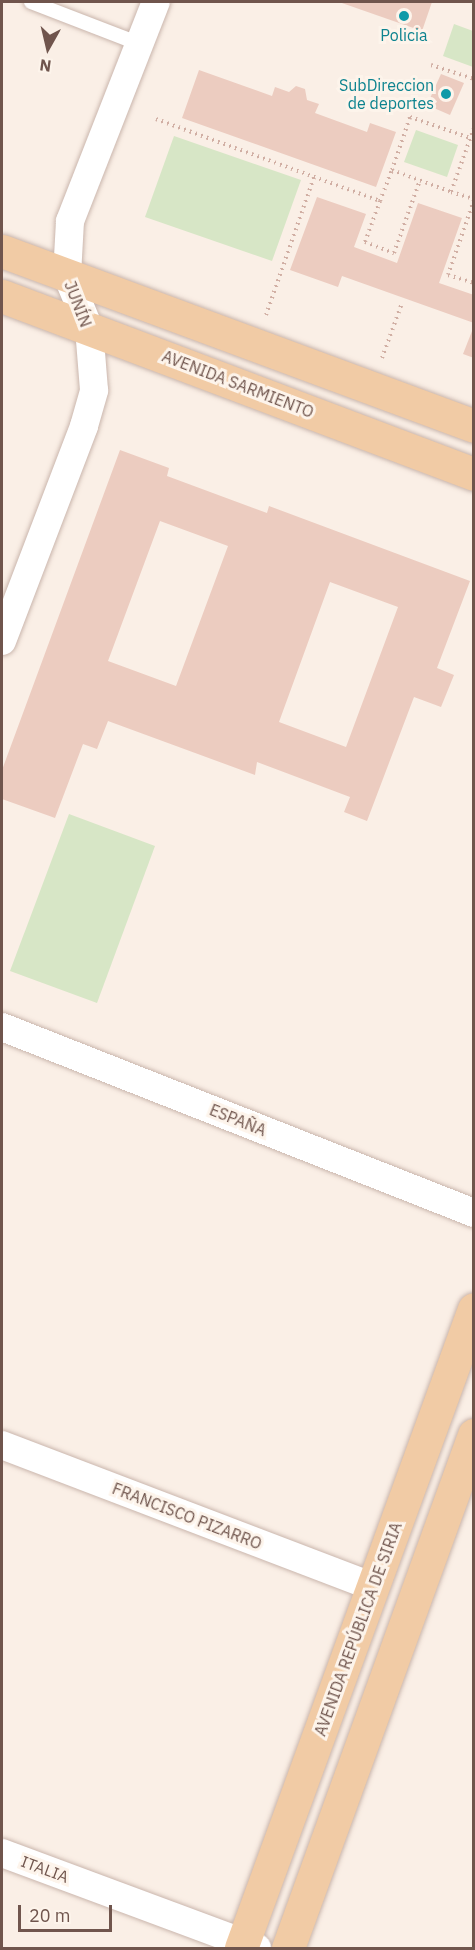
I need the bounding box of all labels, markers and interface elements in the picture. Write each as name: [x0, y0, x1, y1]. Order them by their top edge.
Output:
marker: Policia: [397, 9, 411, 23]
north arrow: [18, 18, 78, 78]
place label: Policia: [380, 25, 428, 45]
text: N: [38, 55, 53, 77]
place label: SubDireccion de deportes: [339, 75, 434, 113]
marker: SubDireccion de deportes: [439, 87, 453, 101]
street label: JUNÍN: [60, 278, 96, 330]
street label: AVENIDA SARMIENTO: [159, 346, 317, 422]
street label: ESPAÑA: [207, 1100, 269, 1140]
street label: FRANCISCO PIZARRO: [110, 1479, 264, 1553]
street label: AVENIDA REPÚBLICA DE SIRIA: [310, 1519, 406, 1739]
street label: ITALIA: [19, 1852, 71, 1886]
scale bar: [21, 1893, 116, 1931]
text: 20 m: [29, 1904, 71, 1927]

